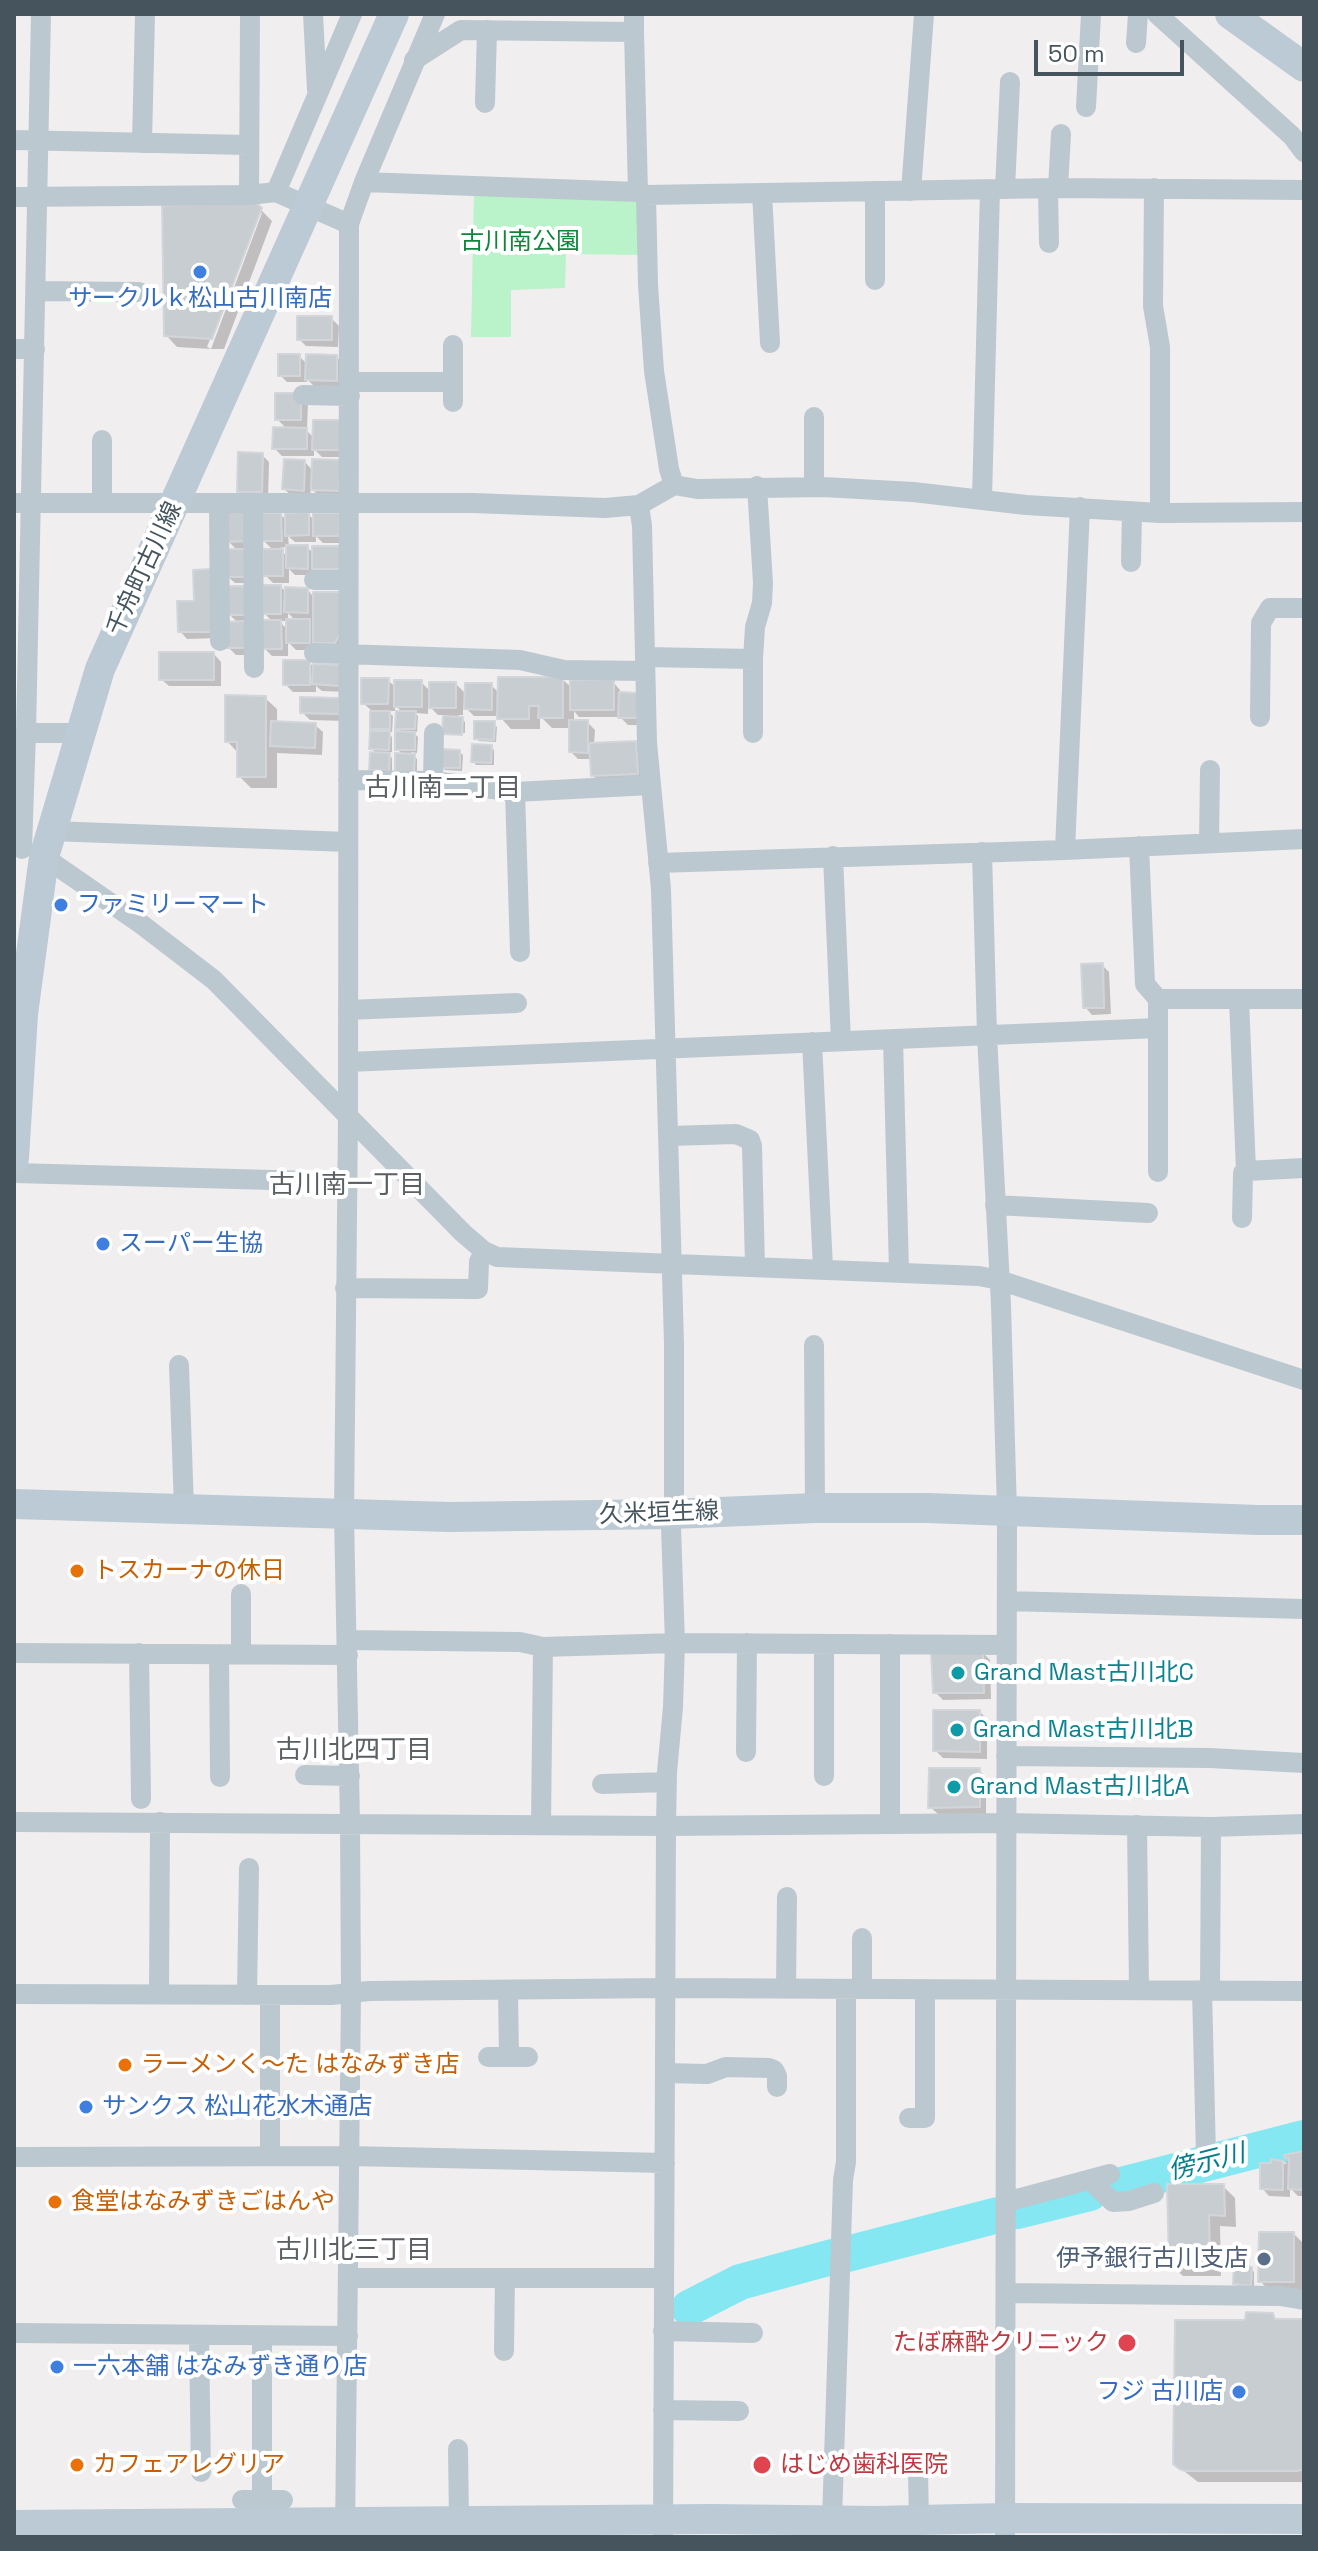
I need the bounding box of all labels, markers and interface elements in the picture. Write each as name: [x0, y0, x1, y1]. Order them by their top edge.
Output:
scale bar: [1038, 24, 1188, 74]
text: 50 m: [1048, 38, 1105, 69]
park label: 古川南公園: [460, 228, 580, 256]
marker: サークルｋ松山古川南店: [191, 263, 209, 281]
place label: サークルｋ松山古川南店: [68, 285, 332, 313]
street label: 千舟町古川線: [102, 498, 188, 640]
district label: 古川南二丁目: [365, 773, 521, 805]
place label: ファミリーマート: [77, 891, 269, 919]
marker: ファミリーマート: [52, 896, 70, 914]
district label: 古川南一丁目: [269, 1170, 425, 1202]
place label: スーパー生協: [119, 1230, 263, 1258]
marker: スーパー生協: [94, 1235, 112, 1253]
street label: 久米垣生線: [599, 1498, 719, 1530]
place label: トスカーナの休日: [93, 1557, 285, 1585]
marker: トスカーナの休日: [68, 1562, 86, 1580]
place label: Grand Mast古川北C: [974, 1659, 1194, 1687]
marker: Grand Mast古川北C: [949, 1664, 967, 1682]
place label: Grand Mast古川北B: [973, 1716, 1193, 1744]
marker: Grand Mast古川北B: [948, 1721, 966, 1739]
district label: 古川北四丁目: [276, 1735, 432, 1767]
place label: Grand Mast古川北A: [970, 1773, 1190, 1801]
marker: Grand Mast古川北A: [945, 1778, 963, 1796]
place label: ラーメンく～た はなみずき店: [141, 2051, 459, 2079]
marker: ラーメンく～た はなみずき店: [116, 2056, 134, 2074]
place label: サンクス 松山花水木通店: [102, 2093, 372, 2121]
marker: サンクス 松山花水木通店: [77, 2098, 95, 2116]
water label: 傍示川: [1165, 2138, 1249, 2188]
place label: 食堂はなみずきごはんや: [71, 2188, 335, 2216]
marker: 食堂はなみずきごはんや: [46, 2193, 64, 2211]
district label: 古川北三丁目: [276, 2235, 432, 2267]
place label: 伊予銀行古川支店: [1056, 2245, 1248, 2273]
marker: 伊予銀行古川支店: [1255, 2250, 1273, 2268]
place label: たぼ麻酔クリニック: [893, 2329, 1109, 2357]
marker: たぼ麻酔クリニック: [1116, 2332, 1138, 2354]
place label: 一六本舗 はなみずき通り店: [73, 2353, 367, 2381]
marker: 一六本舗 はなみずき通り店: [48, 2358, 66, 2376]
place label: フジ 古川店: [1097, 2378, 1223, 2406]
marker: フジ 古川店: [1230, 2383, 1248, 2401]
place label: カフェアレグリア: [93, 2451, 285, 2479]
place label: はじめ歯科医院: [780, 2451, 948, 2479]
marker: はじめ歯科医院: [751, 2454, 773, 2476]
marker: カフェアレグリア: [68, 2456, 86, 2474]

